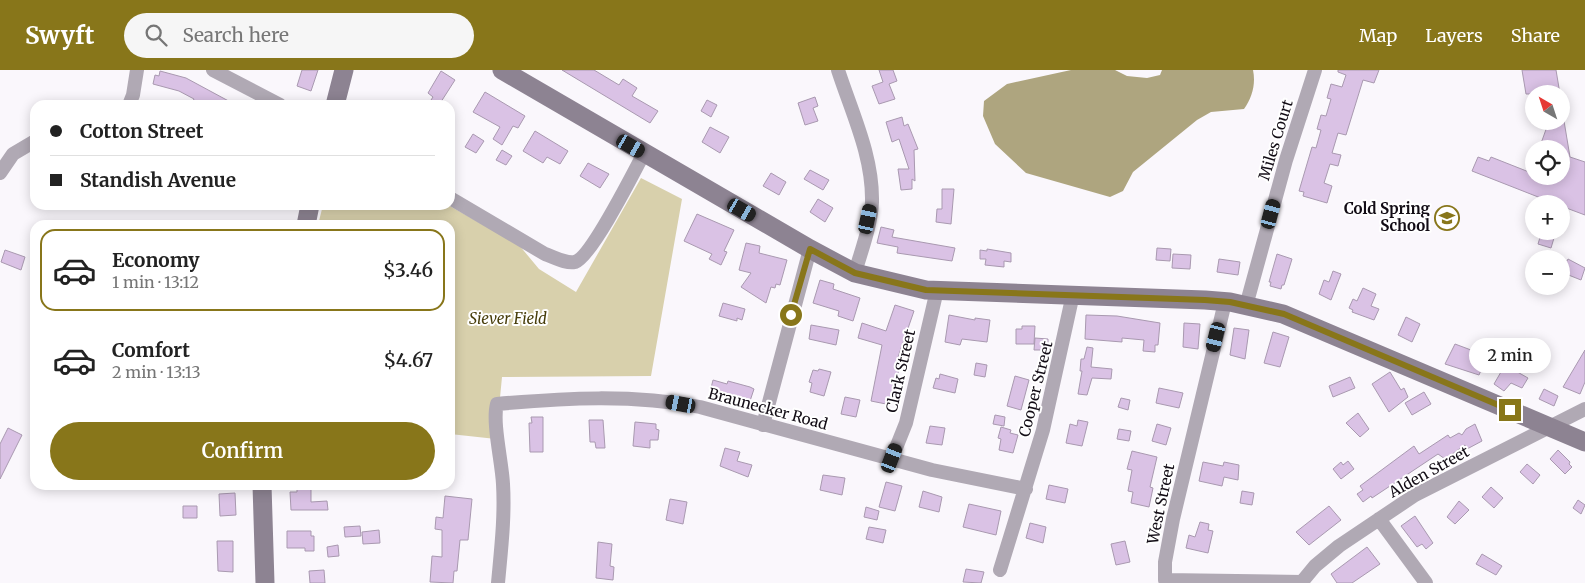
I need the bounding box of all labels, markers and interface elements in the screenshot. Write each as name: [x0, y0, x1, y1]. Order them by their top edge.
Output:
search box: [124, 13, 474, 58]
text: Swyft: [25, 20, 94, 51]
icon: search: [142, 21, 170, 49]
text: Search here: [182, 23, 289, 47]
text: Map: [1359, 24, 1397, 47]
text: Layers: [1425, 24, 1483, 47]
text: Share: [1511, 24, 1560, 47]
north arrow: [1525, 85, 1570, 130]
map controls: [1525, 85, 1570, 295]
street label: Miles Court: [1254, 97, 1297, 183]
text: Cotton Street: [80, 119, 203, 143]
car: [614, 132, 647, 160]
button: locate: [1525, 140, 1570, 185]
text: Standish Avenue: [80, 168, 236, 192]
button: +: [1525, 195, 1570, 240]
car: [725, 196, 758, 224]
car: [1259, 198, 1282, 230]
place label: Cold Spring School: [1344, 199, 1431, 235]
car: [857, 203, 878, 235]
school or university icon: Cold Spring School: [1434, 205, 1460, 231]
icon: car: [52, 248, 97, 293]
text: Economy: [112, 248, 200, 272]
button: −: [1525, 250, 1570, 295]
text: $3.46: [383, 258, 433, 282]
text: 1 min · 13:12: [112, 272, 199, 292]
route start: [780, 304, 802, 326]
park label: Siever Field: [469, 309, 547, 328]
car: [1205, 321, 1226, 353]
street label: Clark Street: [882, 327, 919, 414]
icon: car: [52, 338, 97, 383]
text: Comfort: [112, 338, 190, 362]
callout: 2 min: [1469, 338, 1551, 372]
street label: Cooper Street: [1014, 339, 1057, 439]
text: 2 min: [1487, 345, 1533, 365]
text: $4.67: [383, 348, 433, 372]
text: 2 min · 13:13: [112, 362, 201, 382]
street label: Braunecker Road: [706, 383, 830, 434]
car: [664, 394, 697, 414]
route end: [1499, 399, 1521, 421]
button: Confirm: [50, 422, 435, 480]
car: [879, 441, 904, 475]
street label: Alden Street: [1384, 442, 1472, 502]
street label: West Street: [1142, 462, 1178, 547]

